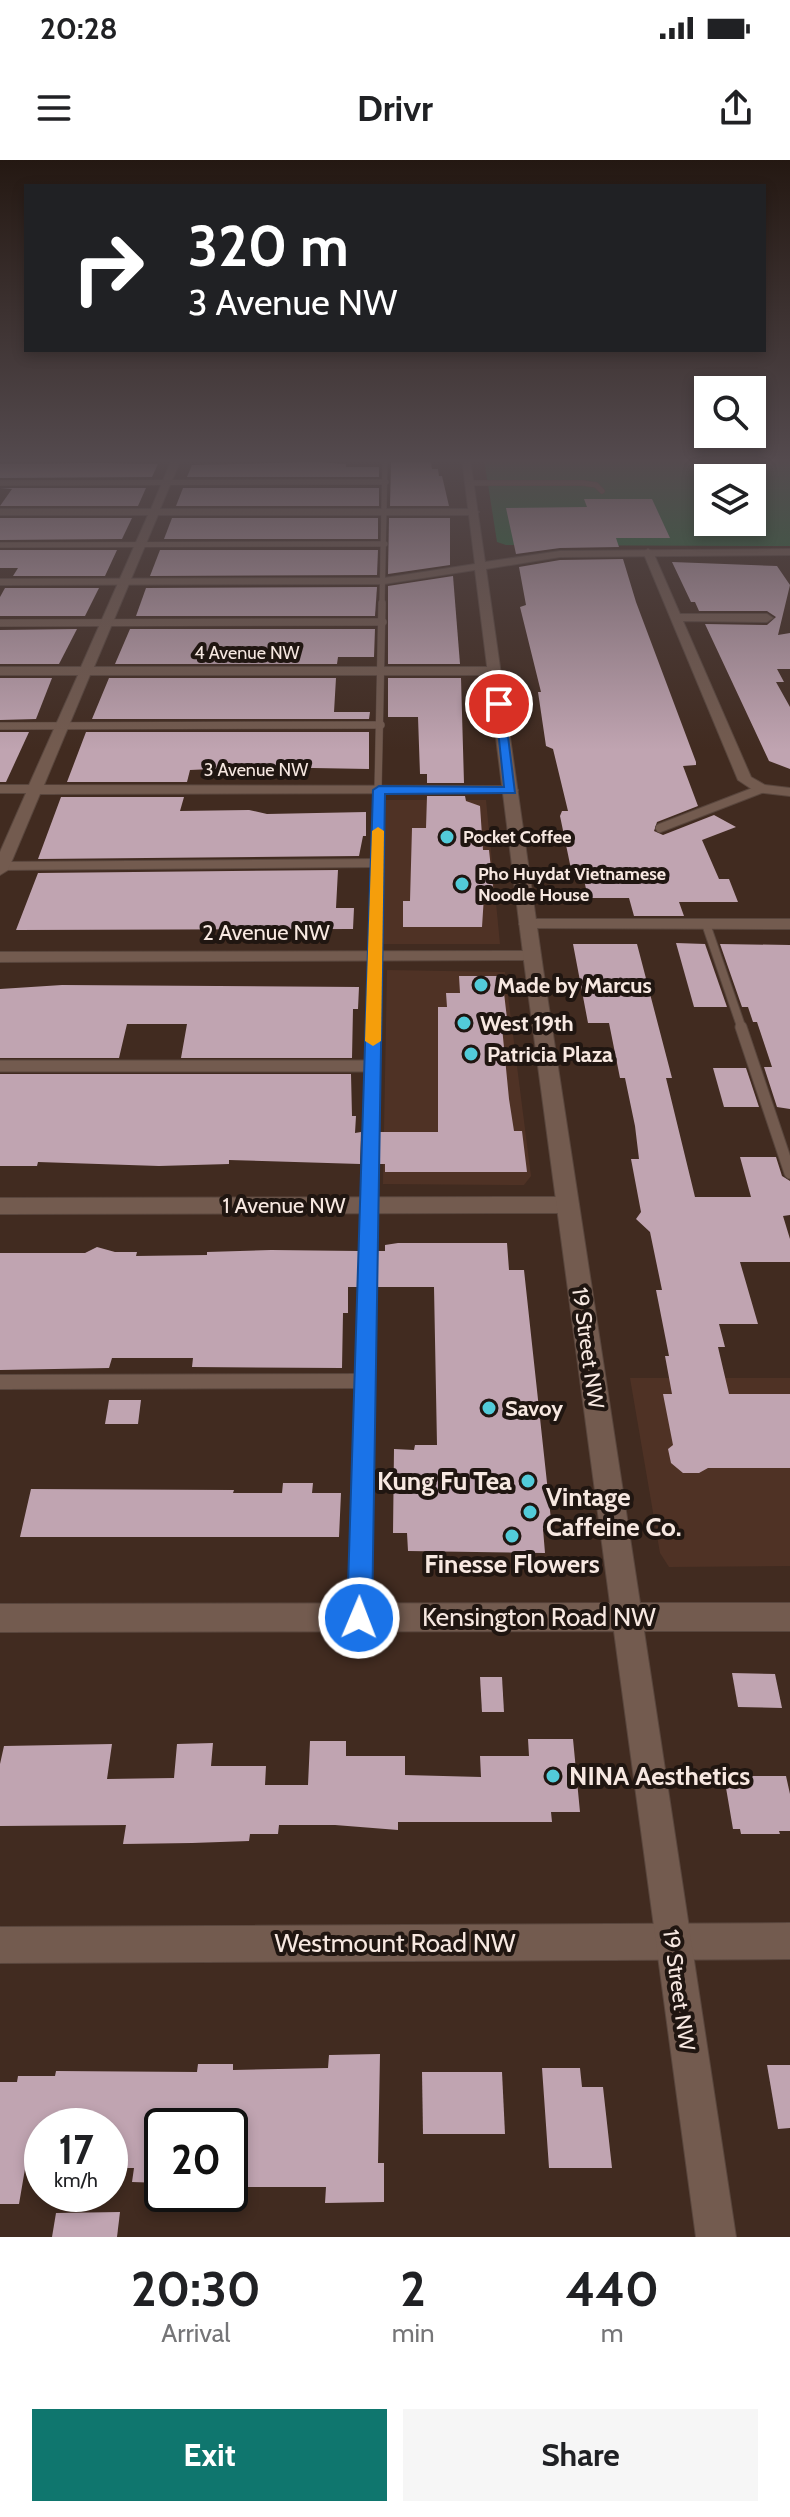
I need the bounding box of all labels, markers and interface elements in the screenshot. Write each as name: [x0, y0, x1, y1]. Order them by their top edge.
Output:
text: 20:28: [40, 10, 118, 47]
icon: menu: [32, 86, 76, 130]
text: Drivr: [357, 86, 433, 130]
icon: share: [714, 86, 758, 130]
text: 320 m: [188, 212, 349, 280]
icon: right: [56, 216, 160, 320]
text: 3 Avenue NW: [188, 280, 397, 324]
map controls: [694, 376, 766, 536]
button: search: [694, 376, 766, 448]
button: layers: [694, 464, 766, 536]
street label: 4 Avenue NW: [194, 642, 300, 664]
pin: [465, 670, 533, 738]
icon: arrive: [477, 682, 521, 726]
street label: 3 Avenue NW: [204, 759, 308, 781]
place label: Pocket Coffee: [463, 826, 571, 848]
marker: Pocket Coffee: [438, 828, 456, 846]
place label: Pho Huydat Vietnamese Noodle House: [478, 863, 666, 906]
marker: Pho Huydat Vietnamese Noodle House: [453, 875, 471, 893]
street label: 2 Avenue NW: [202, 919, 330, 946]
place label: Made by Marcus: [497, 972, 652, 999]
marker: Made by Marcus: [472, 976, 490, 994]
place label: West 19th: [480, 1010, 574, 1037]
marker: West 19th: [455, 1014, 473, 1032]
place label: Patricia Plaza: [487, 1041, 613, 1068]
marker: Patricia Plaza: [462, 1045, 480, 1063]
street label: 1 Avenue NW: [222, 1192, 346, 1219]
street label: 19 Street NW: [566, 1286, 610, 1411]
place label: Savoy: [505, 1395, 563, 1422]
marker: Savoy: [480, 1399, 498, 1417]
place label: Kung Fu Tea: [377, 1465, 512, 1497]
marker: Kung Fu Tea: [519, 1472, 537, 1490]
place label: Vintage Caffeine Co.: [546, 1481, 682, 1543]
marker: Vintage Caffeine Co.: [521, 1503, 539, 1521]
marker: Finesse Flowers: [503, 1527, 521, 1545]
place label: Finesse Flowers: [424, 1548, 600, 1580]
position arrow: [317, 1576, 401, 1660]
street label: Kensington Road NW: [422, 1601, 656, 1633]
place label: NINA Aesthetics: [569, 1760, 750, 1792]
marker: NINA Aesthetics: [544, 1767, 562, 1785]
street label: Westmount Road NW: [274, 1927, 516, 1959]
street label: 19 Street NW: [657, 1928, 701, 2053]
speed limit sign: 20: [144, 2108, 248, 2212]
text: 17: [58, 2125, 94, 2174]
text: km/h: [54, 2168, 98, 2192]
text: 20:30: [131, 2260, 261, 2318]
text: 2: [400, 2260, 426, 2318]
text: 440: [565, 2260, 659, 2318]
text: Arrival: [161, 2317, 230, 2349]
text: min: [392, 2317, 435, 2349]
text: m: [601, 2317, 624, 2349]
button: Exit: [32, 2409, 387, 2501]
button: Share: [403, 2409, 758, 2501]

